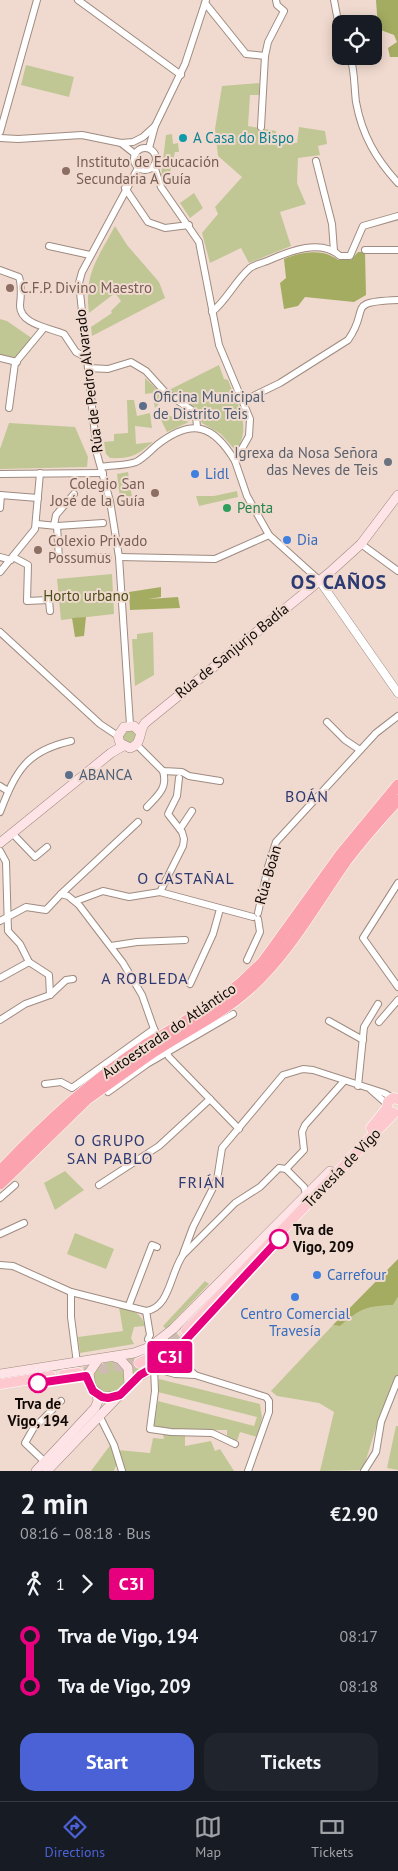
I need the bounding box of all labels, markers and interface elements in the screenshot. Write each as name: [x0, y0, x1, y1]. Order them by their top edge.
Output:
map controls: [332, 15, 382, 65]
button: locate: [332, 15, 382, 65]
place label: A Casa do Bispo: [193, 128, 294, 147]
marker: A Casa do Bispo: [177, 132, 189, 144]
place label: Instituto de Educación Secundaria A Guía: [76, 152, 219, 188]
marker: Instituto de Educación Secundaria A Guía: [60, 165, 72, 177]
place label: C.F.P. Divino Maestro: [20, 278, 152, 297]
marker: C.F.P. Divino Maestro: [4, 282, 16, 294]
street label: Rúa de Pedro Alvarado: [70, 308, 107, 454]
place label: Oficina Municipal de Distrito Teis: [153, 387, 265, 423]
marker: Oficina Municipal de Distrito Teis: [137, 400, 149, 412]
place label: Igrexa da Nosa Señora das Neves de Teis: [234, 443, 378, 479]
marker: Igrexa da Nosa Señora das Neves de Teis: [382, 456, 394, 468]
place label: Lidl: [205, 464, 230, 483]
marker: Lidl: [189, 468, 201, 480]
place label: Colegio San José de la Guía: [49, 474, 145, 510]
marker: Colegio San José de la Guía: [149, 487, 161, 499]
place label: Penta: [237, 498, 273, 517]
marker: Penta: [221, 502, 233, 514]
place label: Dia: [297, 530, 318, 549]
place label: Colexio Privado Possumus: [48, 531, 147, 567]
marker: Dia: [281, 534, 293, 546]
marker: Colexio Privado Possumus: [32, 544, 44, 556]
district label: OS CAÑOS: [291, 569, 387, 595]
park label: Horto urbano: [43, 586, 129, 605]
street label: Rúa de Sanjurjo Badía: [171, 599, 292, 702]
place label: ABANCA: [79, 765, 133, 784]
marker: ABANCA: [63, 769, 75, 781]
district label: BOÁN: [285, 786, 329, 806]
street label: Rúa Boán: [250, 843, 285, 907]
district label: O CASTAÑAL: [137, 868, 235, 888]
district label: A ROBLEDA: [101, 968, 189, 988]
street label: Autoestrada do Atlántico: [98, 979, 239, 1083]
street label: Travesía de Vigo: [299, 1124, 384, 1212]
district label: O GRUPO SAN PABLO: [67, 1130, 153, 1168]
district label: FRIÁN: [178, 1172, 226, 1192]
place label: Tva de Vigo, 209: [292, 1220, 354, 1256]
marker: Tva de Vigo, 209: [269, 1229, 289, 1249]
place label: Carrefour: [327, 1265, 386, 1284]
marker: Carrefour: [311, 1269, 323, 1281]
marker: Centro Comercial Travesía: [289, 1291, 301, 1303]
place label: Centro Comercial Travesía: [240, 1304, 350, 1340]
line badge: C3I: [141, 1341, 199, 1373]
text: C3I: [157, 1345, 183, 1368]
marker: Trva de Vigo, 194: [28, 1373, 48, 1393]
place label: Trva de Vigo, 194: [6, 1394, 69, 1430]
text: 2 min: [20, 1485, 88, 1522]
text: €2.90: [330, 1502, 378, 1526]
text: 08:16 – 08:18 · Bus: [20, 1523, 151, 1543]
icon: walk: [20, 1570, 48, 1598]
icon: forward: [73, 1570, 101, 1598]
text: C3I: [119, 1572, 144, 1595]
text: 1: [56, 1574, 65, 1594]
text: Trva de Vigo, 194: [58, 1624, 198, 1648]
text: 08:17: [340, 1626, 378, 1646]
text: Tva de Vigo, 209: [58, 1674, 191, 1698]
text: 08:18: [340, 1676, 378, 1696]
button: Start: [20, 1733, 194, 1791]
button: Tickets: [204, 1733, 378, 1791]
tab: Directions: [45, 1813, 105, 1861]
tab: Map: [194, 1813, 222, 1861]
tab: Tickets: [311, 1813, 353, 1861]

